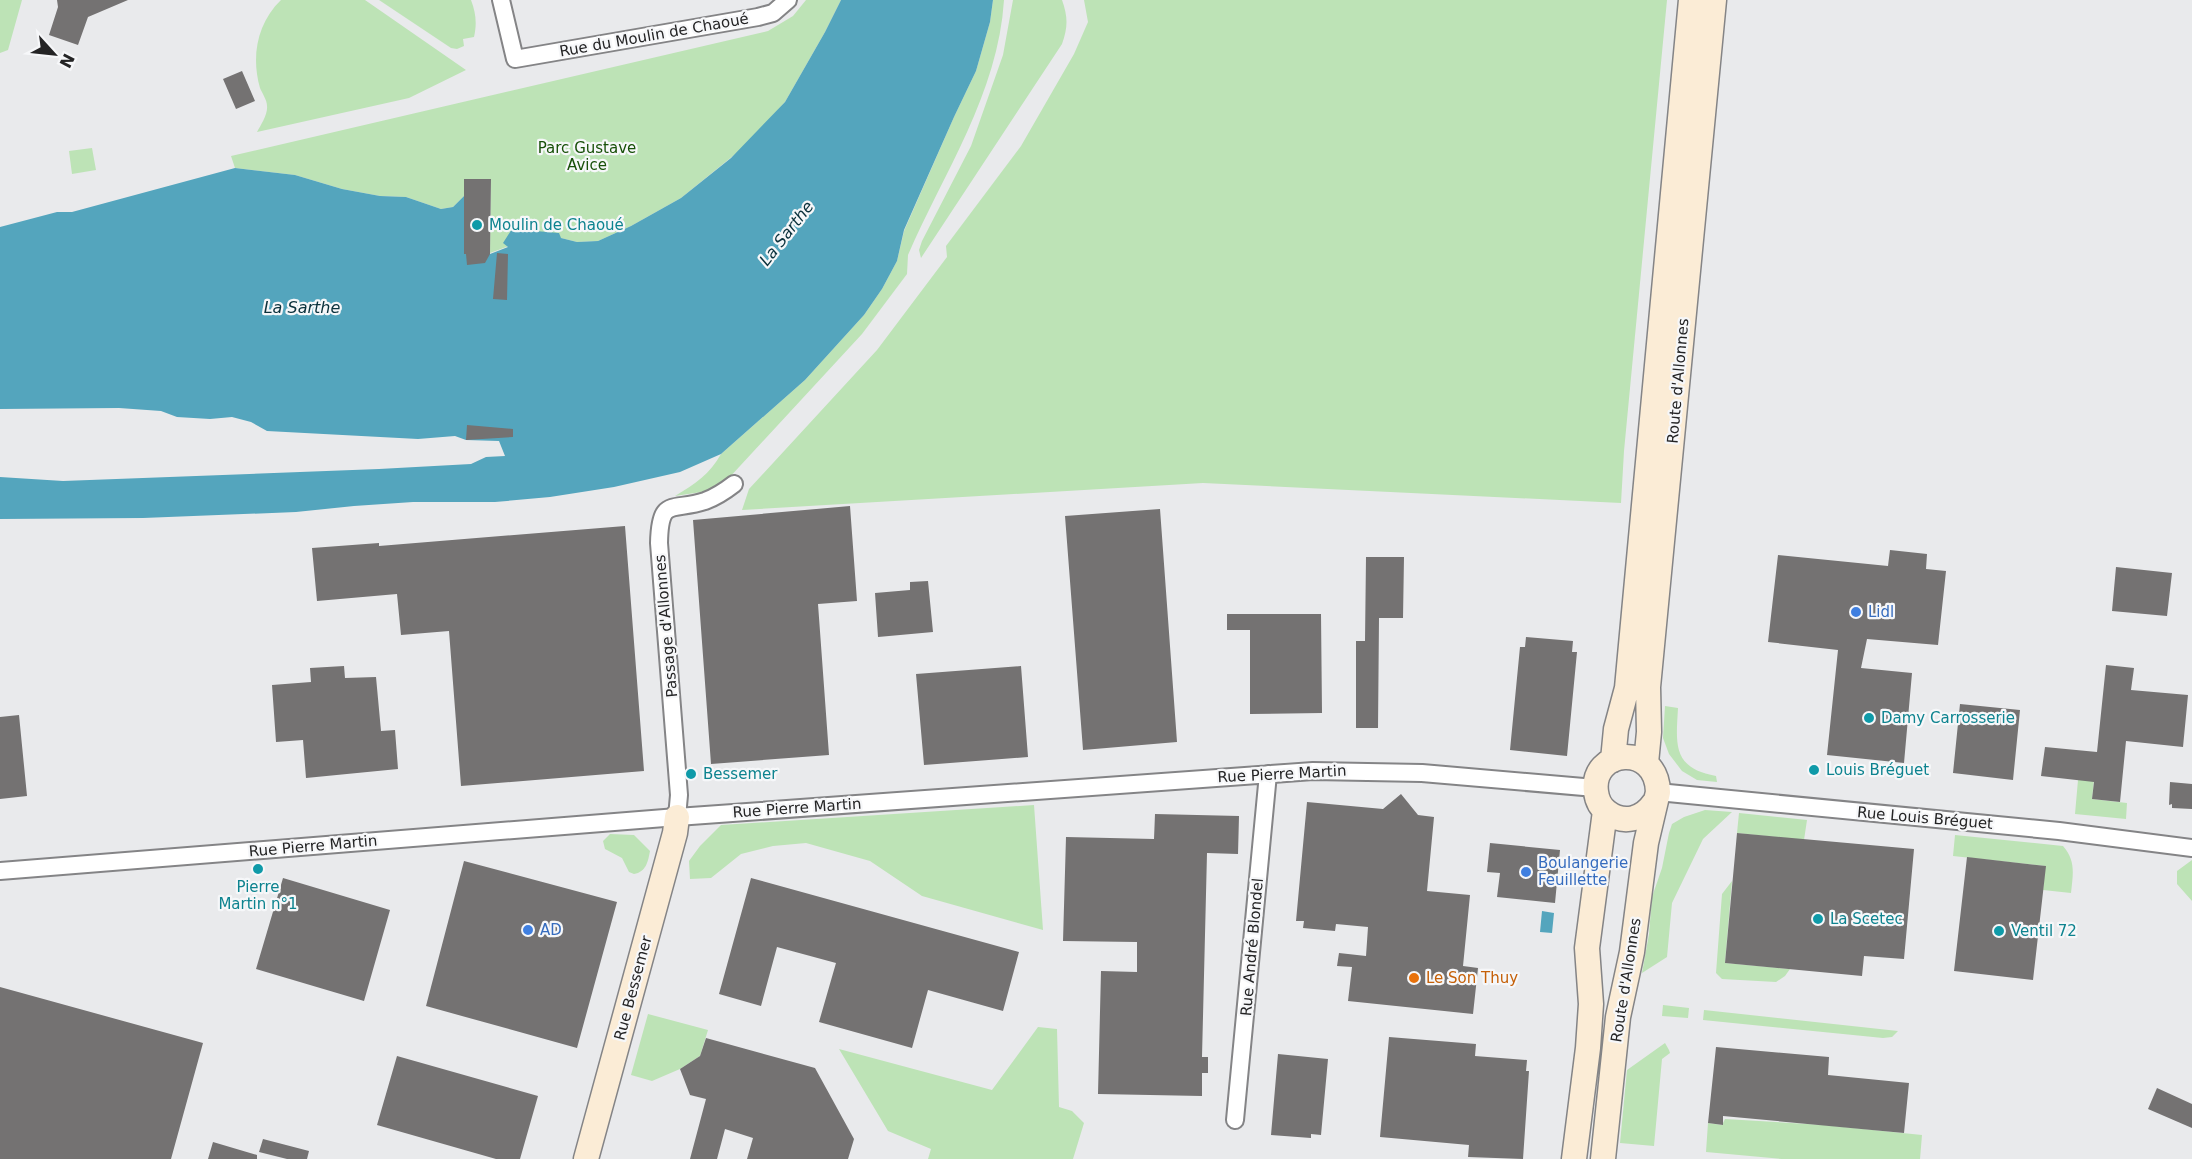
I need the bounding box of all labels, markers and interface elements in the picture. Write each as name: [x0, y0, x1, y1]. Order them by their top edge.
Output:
street label: Rue du Moulin de Chaoué: [558, 9, 750, 61]
north arrow: [24, 24, 84, 84]
text: N: [55, 50, 78, 71]
park label: Parc Gustave Avice: [538, 139, 636, 174]
water label: La Sarthe: [755, 197, 818, 269]
place label: Moulin de Chaoué: [489, 216, 624, 234]
marker: Moulin de Chaoué: [470, 218, 484, 232]
water label: La Sarthe: [264, 298, 340, 317]
street label: Route d'Allonnes: [1664, 317, 1692, 444]
street label: Passage d'Allonnes: [651, 554, 681, 698]
place label: Lidl: [1868, 603, 1894, 621]
marker: Lidl: [1849, 605, 1863, 619]
place label: Damy Carrosserie: [1881, 709, 2015, 727]
marker: Damy Carrosserie: [1862, 711, 1876, 725]
place label: Louis Bréguet: [1826, 761, 1929, 779]
street label: Rue Pierre Martin: [1217, 762, 1347, 786]
marker: Louis Bréguet: [1807, 763, 1821, 777]
place label: Bessemer: [703, 765, 778, 783]
marker: Bessemer: [684, 767, 698, 781]
street label: Rue Pierre Martin: [732, 795, 862, 821]
street label: Rue Louis Bréguet: [1856, 803, 1994, 833]
street label: Rue Pierre Martin: [248, 831, 378, 861]
place label: Boulangerie Feuillette: [1538, 854, 1628, 889]
marker: Pierre Martin n°1: [251, 862, 265, 876]
marker: Boulangerie Feuillette: [1519, 865, 1533, 879]
street label: Rue André Blondel: [1237, 877, 1267, 1017]
place label: Pierre Martin n°1: [218, 878, 298, 913]
place label: La Scetec: [1830, 910, 1903, 928]
marker: La Scetec: [1811, 912, 1825, 926]
street label: Route d'Allonnes: [1607, 916, 1645, 1044]
place label: AD: [540, 921, 562, 939]
place label: Ventil 72: [2011, 922, 2077, 940]
marker: AD: [521, 923, 535, 937]
marker: Ventil 72: [1992, 924, 2006, 938]
street label: Rue Bessemer: [610, 933, 656, 1042]
place label: Le Son Thuy: [1426, 969, 1518, 987]
marker: Le Son Thuy: [1407, 971, 1421, 985]

